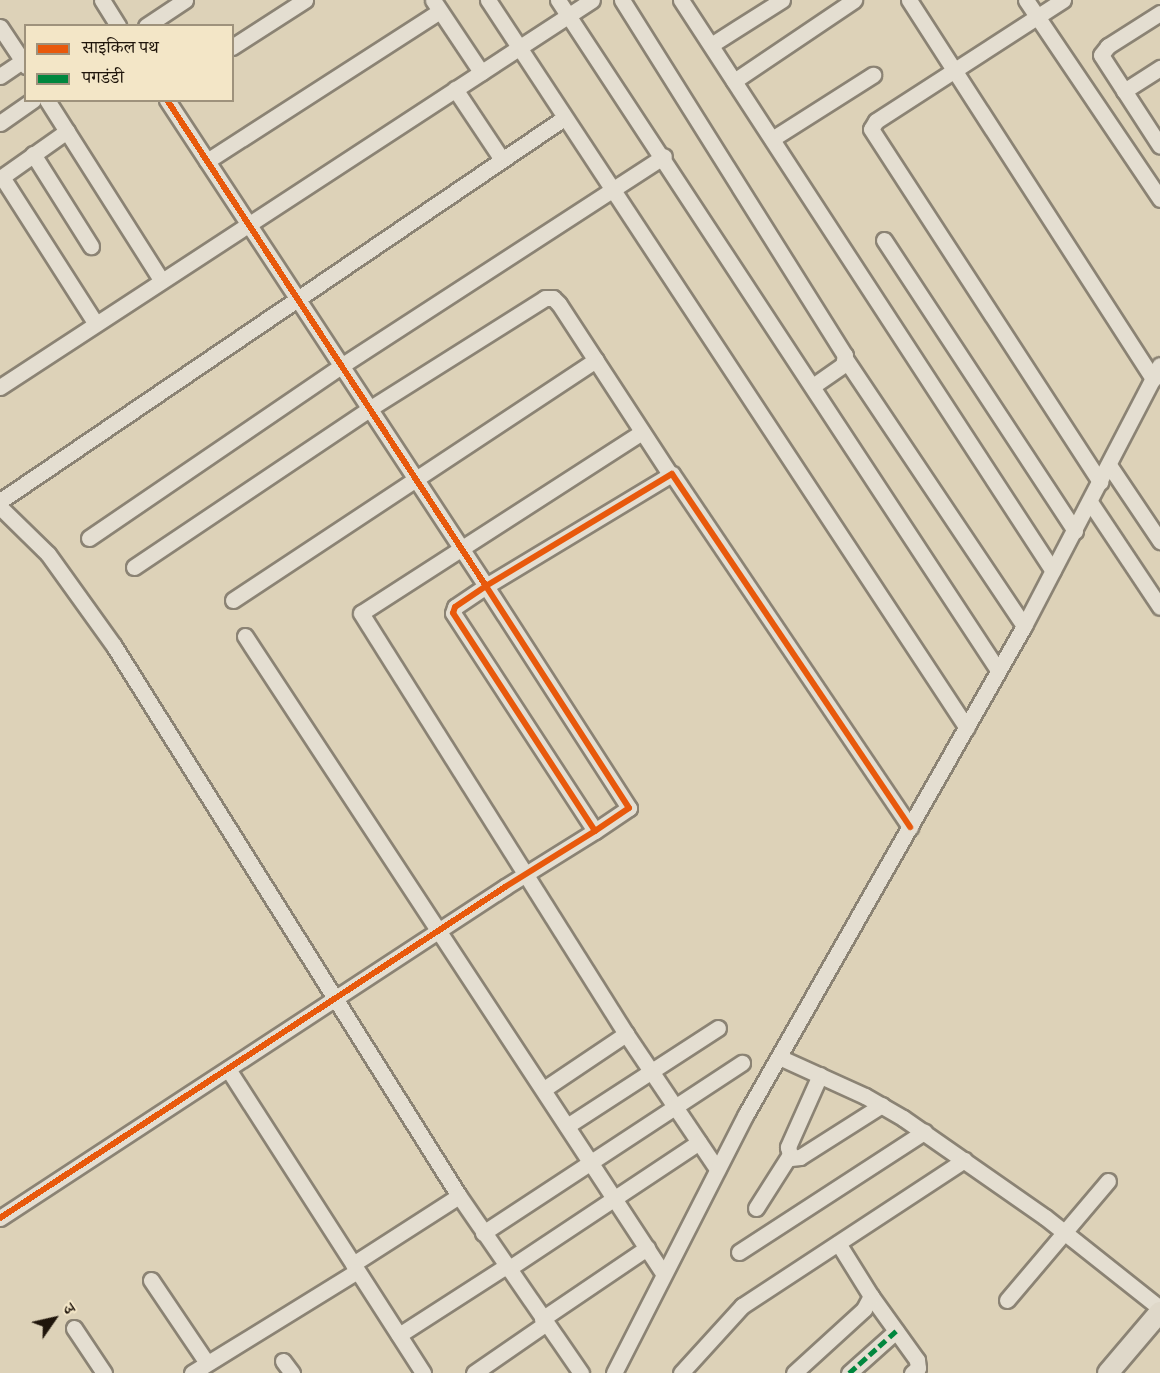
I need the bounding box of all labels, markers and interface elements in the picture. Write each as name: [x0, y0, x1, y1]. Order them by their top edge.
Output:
legend: [24, 24, 234, 102]
text: साइकिल पथ: [82, 35, 159, 58]
text: पगडंडी: [82, 65, 124, 88]
north arrow: [24, 1289, 84, 1349]
text: उ: [58, 1299, 80, 1318]

